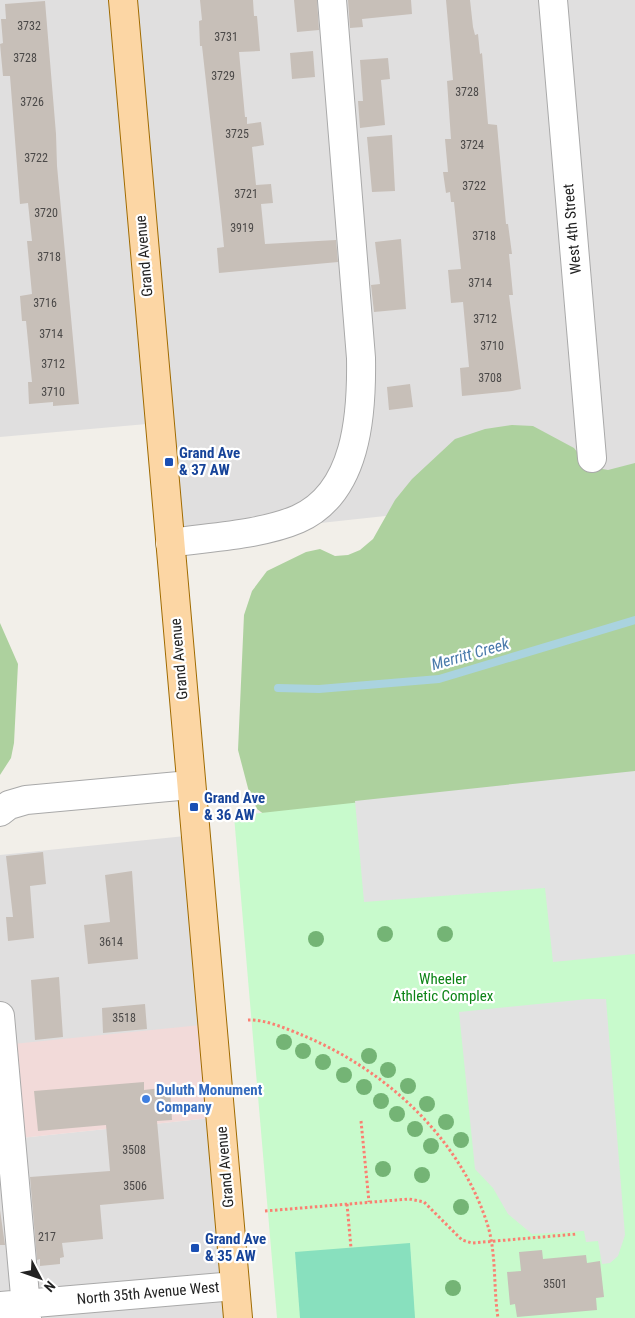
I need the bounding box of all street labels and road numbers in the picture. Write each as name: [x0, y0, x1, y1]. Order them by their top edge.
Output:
street label: West 4th Street: [559, 183, 585, 275]
street label: Grand Avenue: [131, 215, 157, 297]
street label: Grand Avenue: [166, 618, 192, 700]
street label: Grand Avenue: [212, 1126, 238, 1208]
street label: North 35th Avenue West: [76, 1278, 220, 1308]

